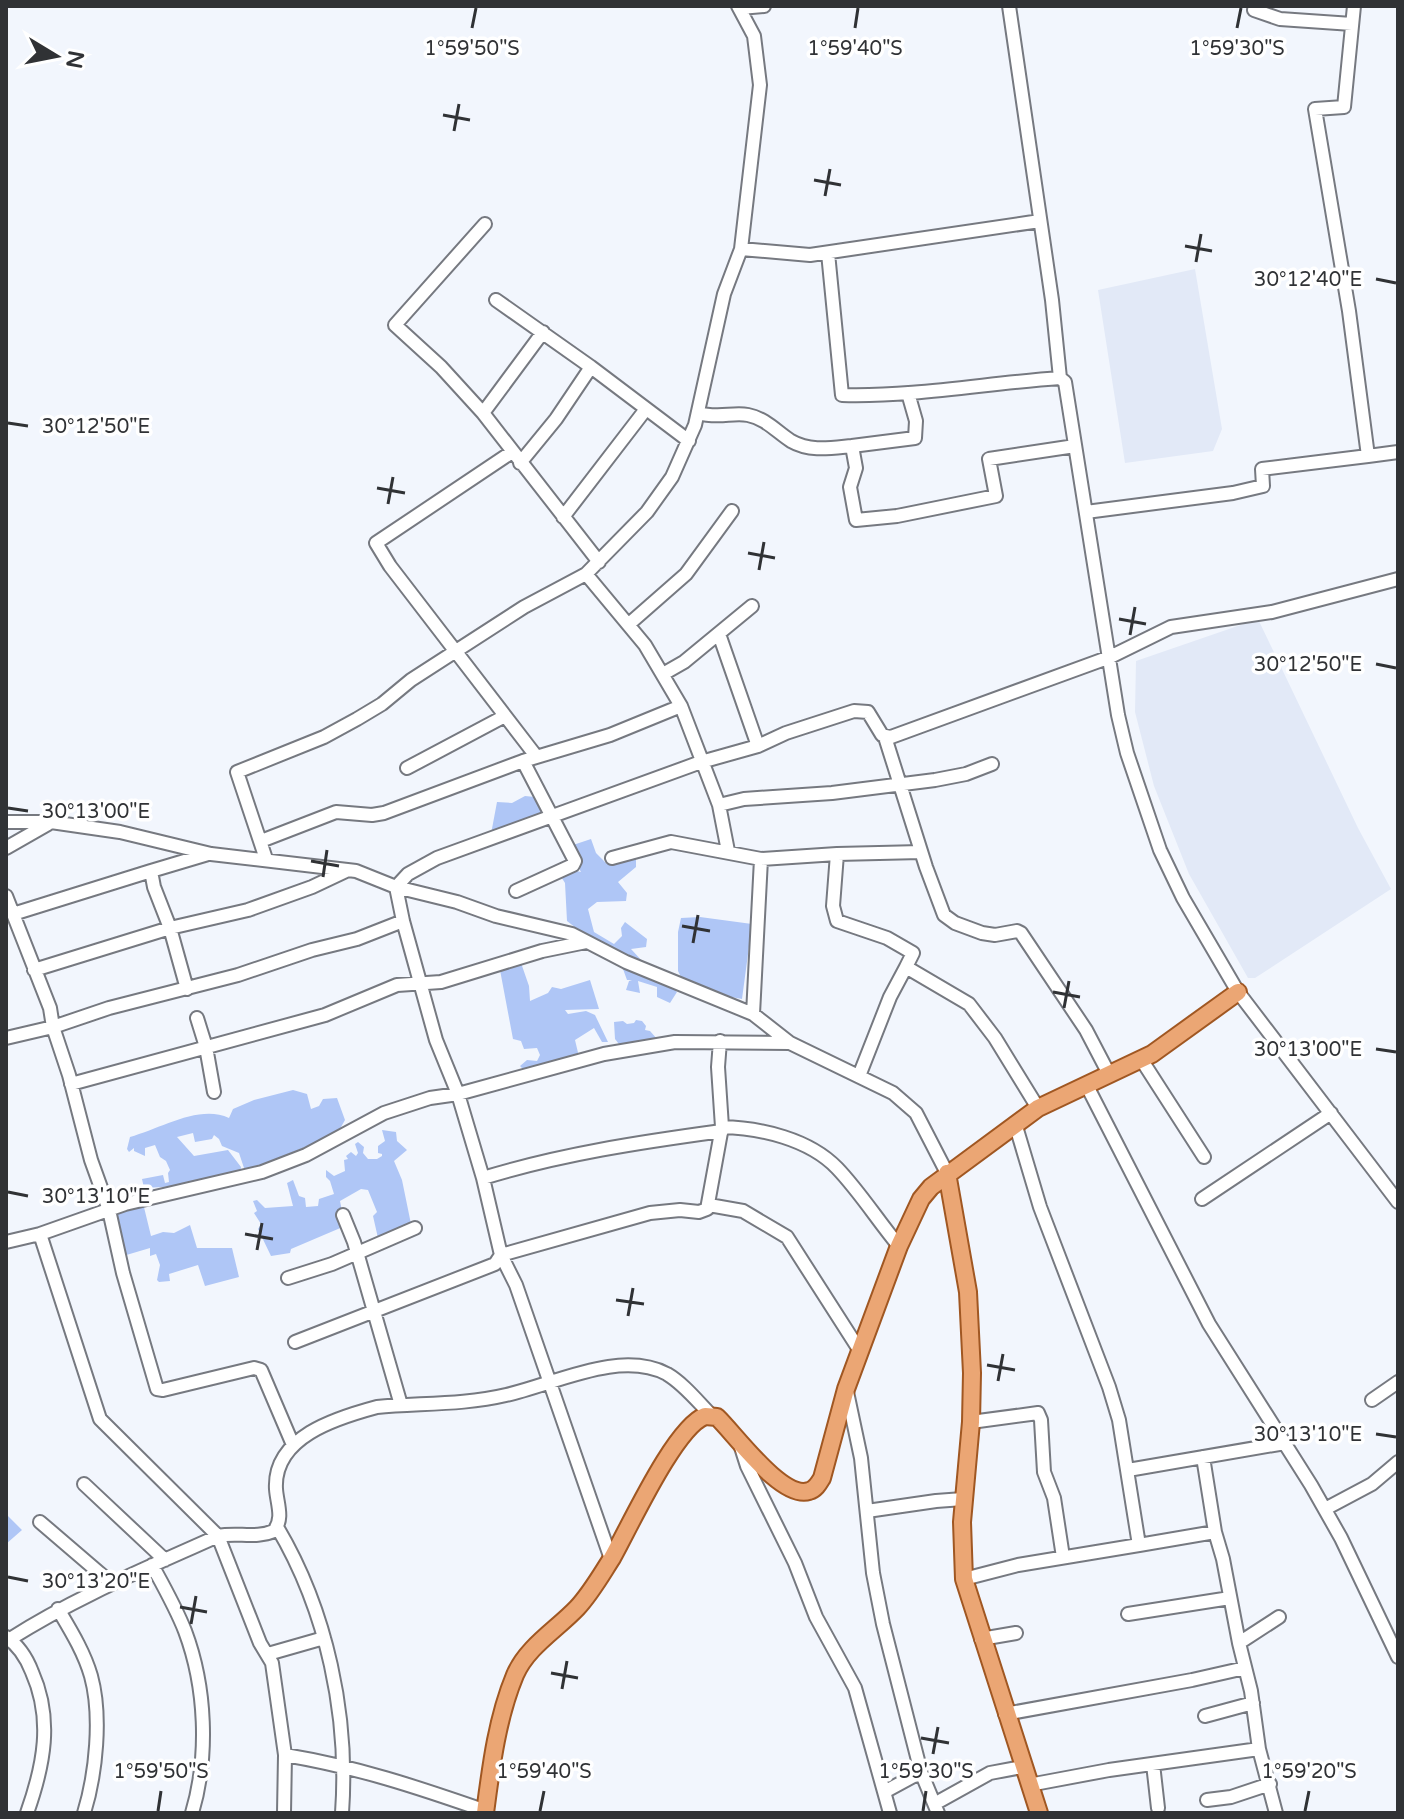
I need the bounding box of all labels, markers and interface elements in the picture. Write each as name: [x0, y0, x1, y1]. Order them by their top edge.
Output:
north arrow: [16, 16, 96, 96]
text: 1°59'50"S: [424, 37, 520, 61]
text: 1°59'40"S: [807, 37, 903, 61]
text: 1°59'30"S: [1189, 37, 1285, 61]
text: N: [60, 48, 89, 70]
text: 30°12'40"E: [1254, 268, 1362, 292]
text: 30°12'50"E: [42, 415, 150, 439]
text: 30°12'50"E: [1254, 653, 1362, 677]
text: 30°13'00"E: [42, 800, 150, 824]
text: 30°13'00"E: [1254, 1038, 1362, 1062]
text: 30°13'10"E: [42, 1185, 150, 1209]
text: 30°13'10"E: [1254, 1423, 1362, 1447]
text: 30°13'20"E: [42, 1570, 150, 1594]
text: 1°59'50"S: [113, 1760, 209, 1784]
text: 1°59'40"S: [496, 1760, 592, 1784]
text: 1°59'30"S: [878, 1760, 974, 1784]
text: 1°59'20"S: [1261, 1760, 1357, 1784]

